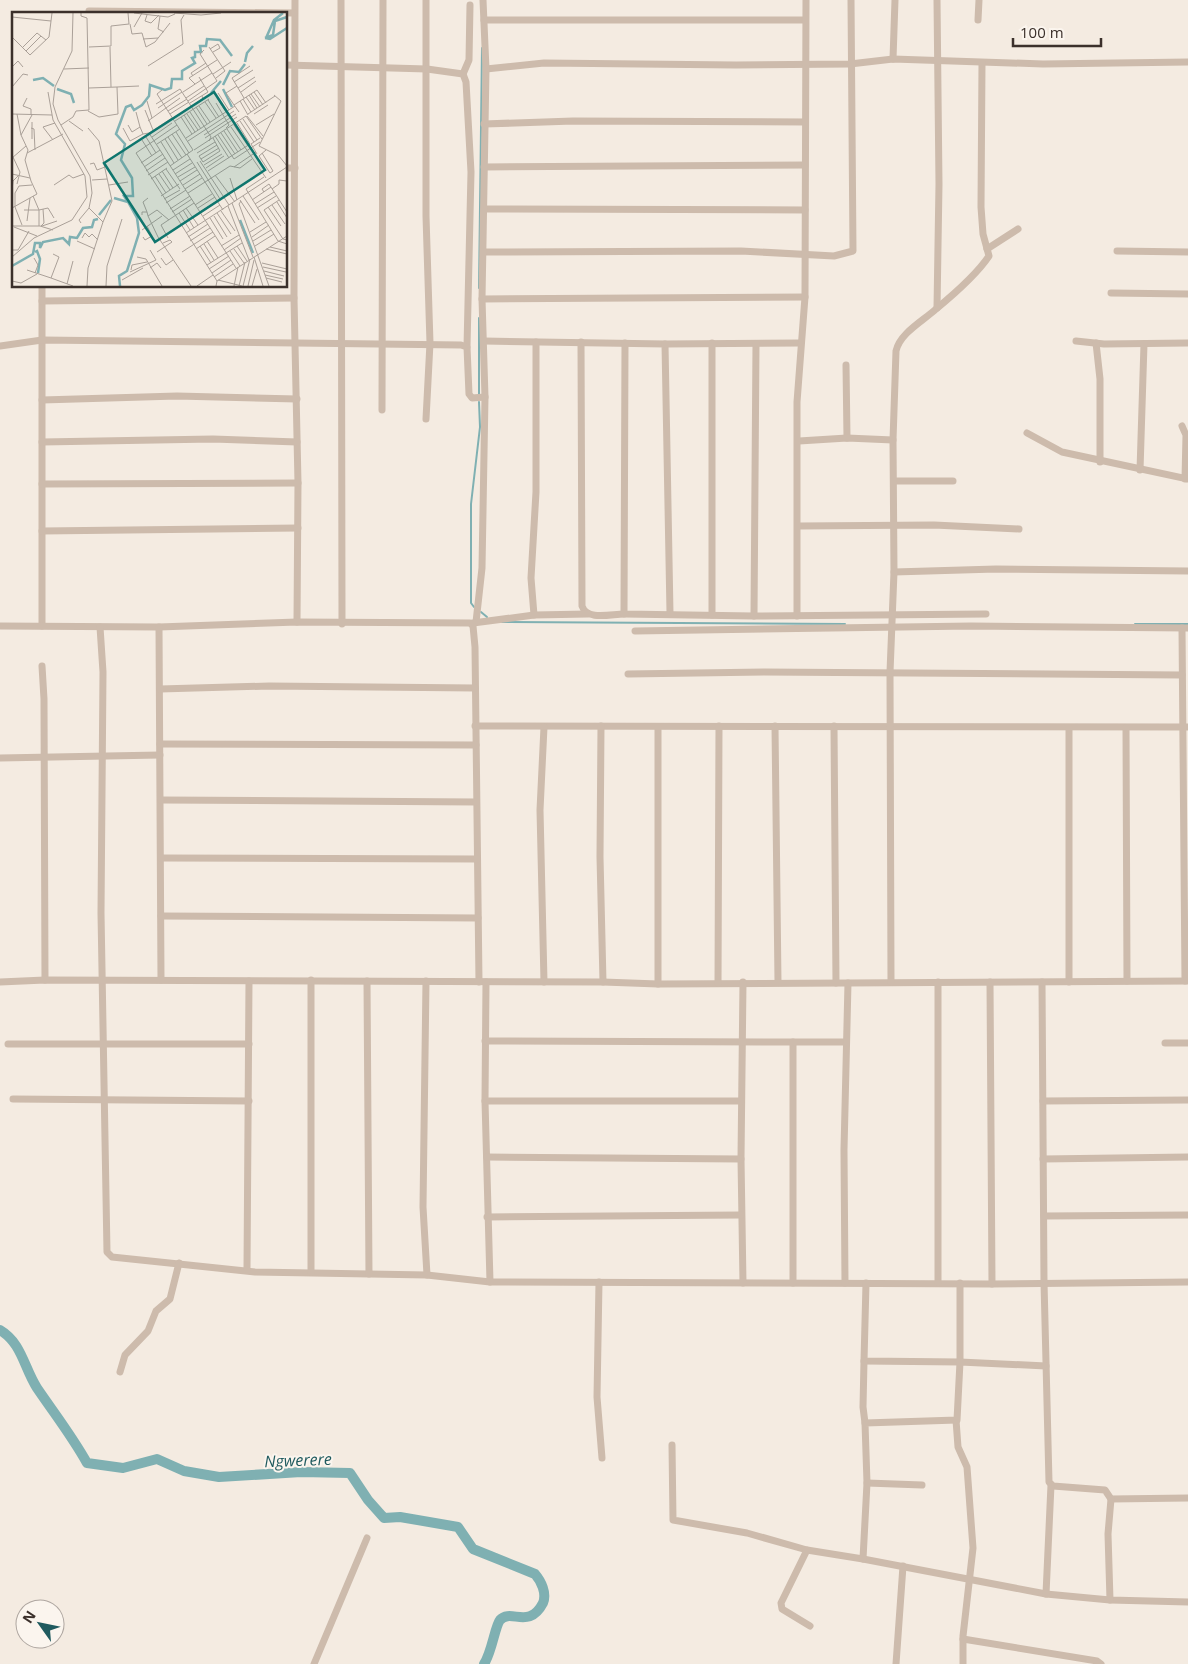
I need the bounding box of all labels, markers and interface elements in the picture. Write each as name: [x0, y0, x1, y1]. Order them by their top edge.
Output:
inset map: [12, 12, 288, 288]
scale bar: [1013, 15, 1100, 47]
text: 100 m: [1020, 22, 1064, 42]
water label: Ngwerere: [264, 1448, 332, 1472]
north arrow: [15, 1599, 65, 1649]
text: N: [18, 1607, 40, 1627]

